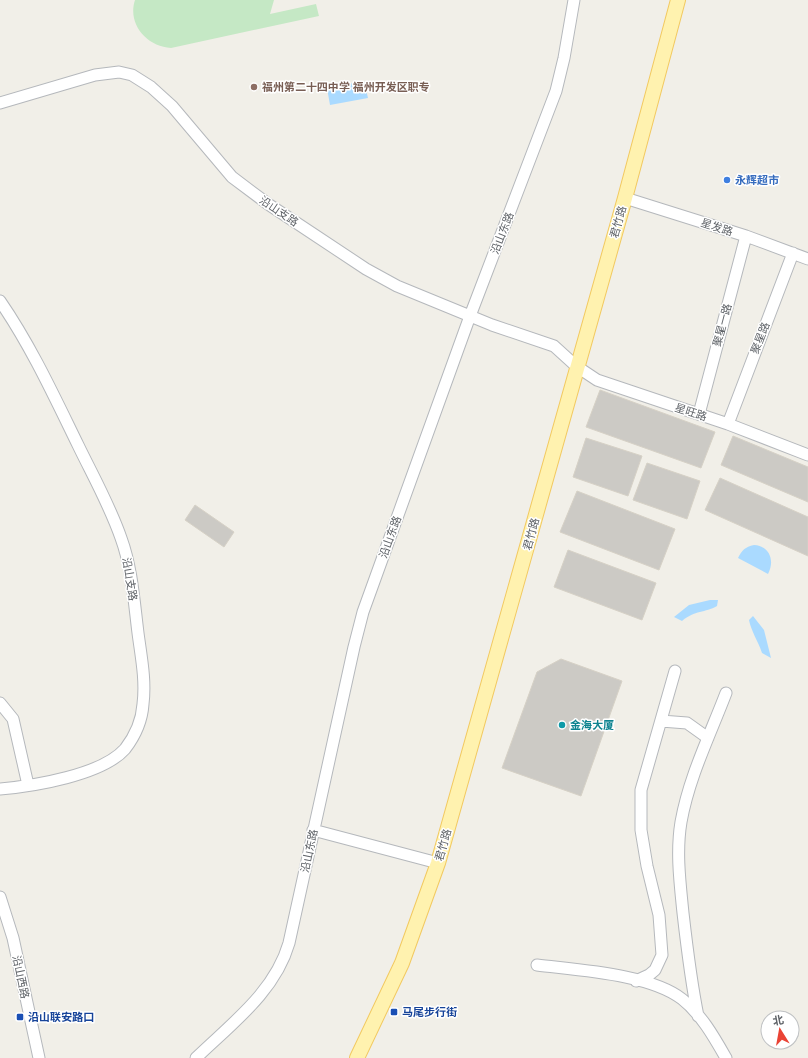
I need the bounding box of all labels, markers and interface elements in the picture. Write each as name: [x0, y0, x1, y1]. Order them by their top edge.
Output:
place label: 福州第二十四中学 福州开发区职专: [262, 81, 430, 94]
marker: 福州第二十四中学 福州开发区职专: [249, 82, 259, 92]
place label: 永辉超市: [735, 174, 779, 187]
marker: 永辉超市: [722, 175, 732, 185]
street label: 沿山支路: [257, 194, 301, 229]
street label: 君竹路: [608, 204, 629, 240]
street label: 沿山东路: [489, 210, 516, 256]
street label: 星发路: [699, 216, 735, 239]
street label: 聚星一路: [711, 302, 734, 348]
street label: 聚星路: [748, 320, 772, 356]
street label: 星旺路: [673, 401, 709, 424]
street label: 沿山东路: [377, 514, 404, 560]
street label: 君竹路: [521, 517, 542, 552]
street label: 沿山支路: [120, 556, 139, 602]
place label: 金海大厦: [570, 719, 614, 732]
marker: 金海大厦: [557, 720, 567, 730]
street label: 君竹路: [433, 827, 454, 863]
street label: 沿山东路: [299, 828, 320, 874]
street label: 沿山西路: [10, 954, 31, 1000]
place label: 马尾步行街: [402, 1006, 457, 1019]
marker: 马尾步行街: [389, 1007, 399, 1017]
north arrow: [760, 1010, 800, 1050]
place label: 沿山联安路口: [28, 1011, 94, 1024]
marker: 沿山联安路口: [15, 1012, 25, 1022]
text: 北: [772, 1013, 785, 1028]

